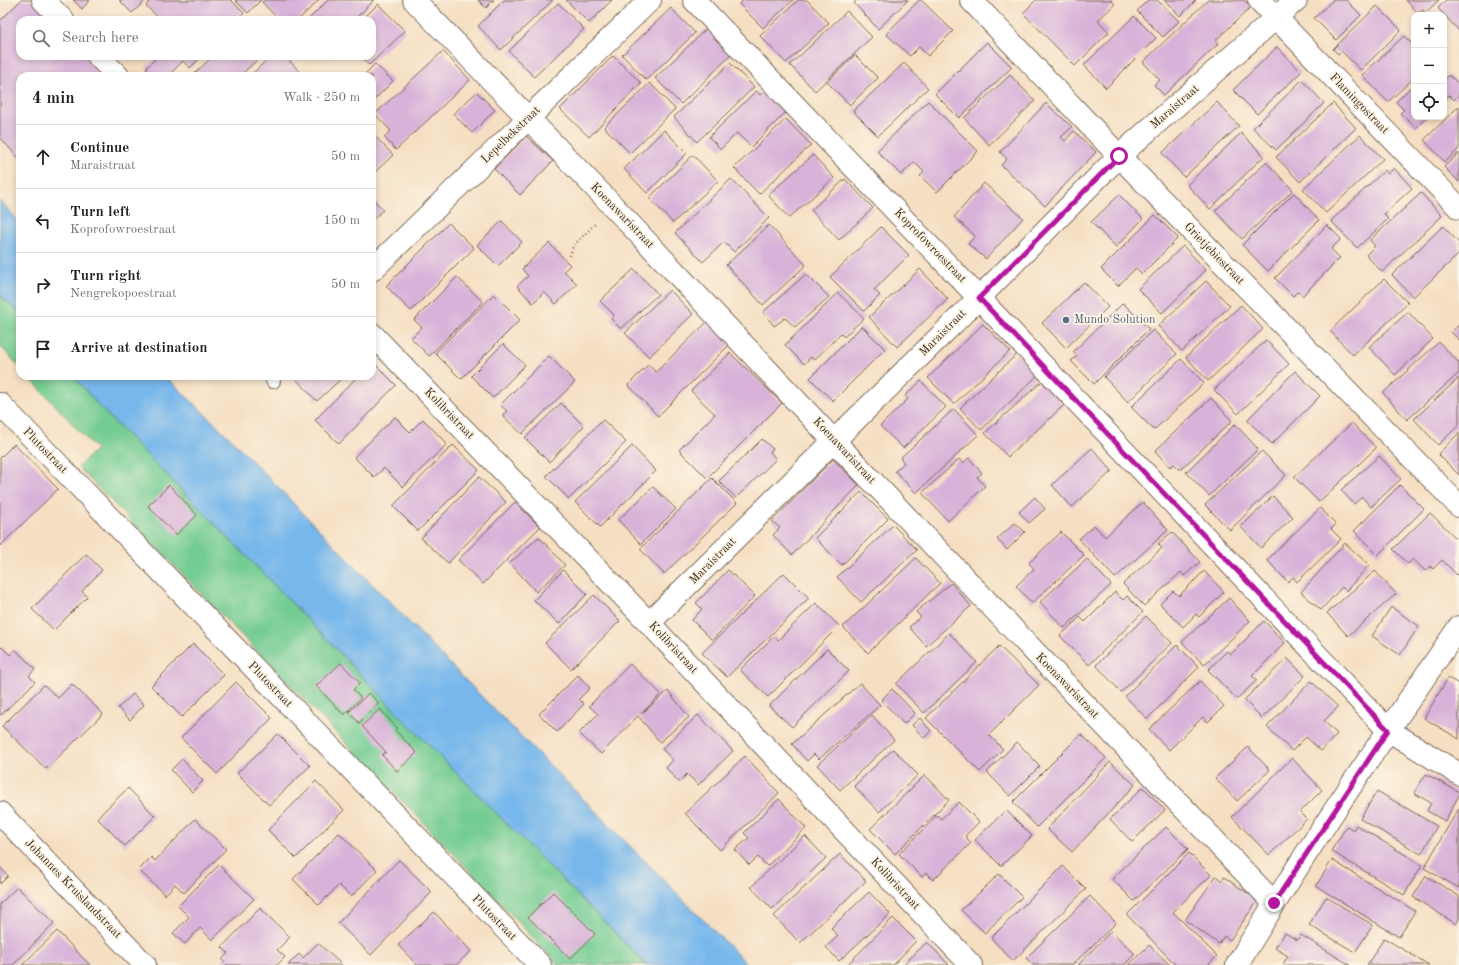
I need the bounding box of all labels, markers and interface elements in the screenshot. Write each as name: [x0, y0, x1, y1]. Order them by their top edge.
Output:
map controls: [1411, 12, 1447, 120]
button: +: [1411, 12, 1447, 48]
search box: [16, 16, 376, 60]
icon: search: [30, 27, 52, 49]
text: Search here: [62, 31, 139, 46]
button: −: [1411, 48, 1447, 84]
street label: Flamingostraat: [1327, 71, 1391, 137]
street label: Maraistraat: [1148, 83, 1202, 131]
button: locate: [1411, 84, 1447, 120]
text: 4 min: [32, 90, 75, 107]
text: Walk · 250 m: [283, 91, 360, 104]
street label: Lepelbekstraat: [479, 104, 543, 166]
text: Continue: [70, 141, 129, 156]
icon: ahead: [32, 146, 54, 168]
route start: [1110, 147, 1128, 165]
text: 50 m: [331, 150, 360, 163]
text: Maraistraat: [70, 159, 136, 172]
street label: Koenawaristraat: [588, 181, 656, 251]
text: Turn left: [70, 205, 130, 220]
street label: Koprofowroestraat: [892, 207, 968, 285]
icon: left: [32, 210, 54, 232]
text: 150 m: [323, 214, 360, 227]
street label: Grietjebiestraat: [1181, 221, 1247, 287]
text: Koprofowroestraat: [70, 223, 176, 236]
text: Turn right: [70, 269, 141, 284]
icon: right: [32, 274, 54, 296]
text: 50 m: [331, 278, 360, 291]
text: Nengrekopoestraat: [70, 287, 177, 300]
street label: Maraistraat: [917, 307, 969, 359]
place label: Mundo Solution: [1074, 314, 1156, 326]
marker: Mundo Solution: [1061, 315, 1071, 325]
icon: arrive: [32, 338, 54, 360]
text: Arrive at destination: [70, 341, 208, 356]
street label: Kolibristraat: [422, 386, 476, 442]
street label: Koenawaristraat: [810, 415, 878, 487]
street label: Plutostraat: [20, 426, 70, 476]
street label: Maraistraat: [687, 535, 739, 587]
street label: Kolibristraat: [646, 620, 700, 676]
street label: Koenawaristraat: [1033, 651, 1101, 721]
street label: Plutostraat: [245, 660, 295, 710]
street label: Johannes Kruislandstraat: [22, 837, 124, 941]
street label: Kolibristraat: [868, 856, 922, 912]
street label: Plutostraat: [469, 893, 519, 943]
route end: [1265, 894, 1283, 912]

